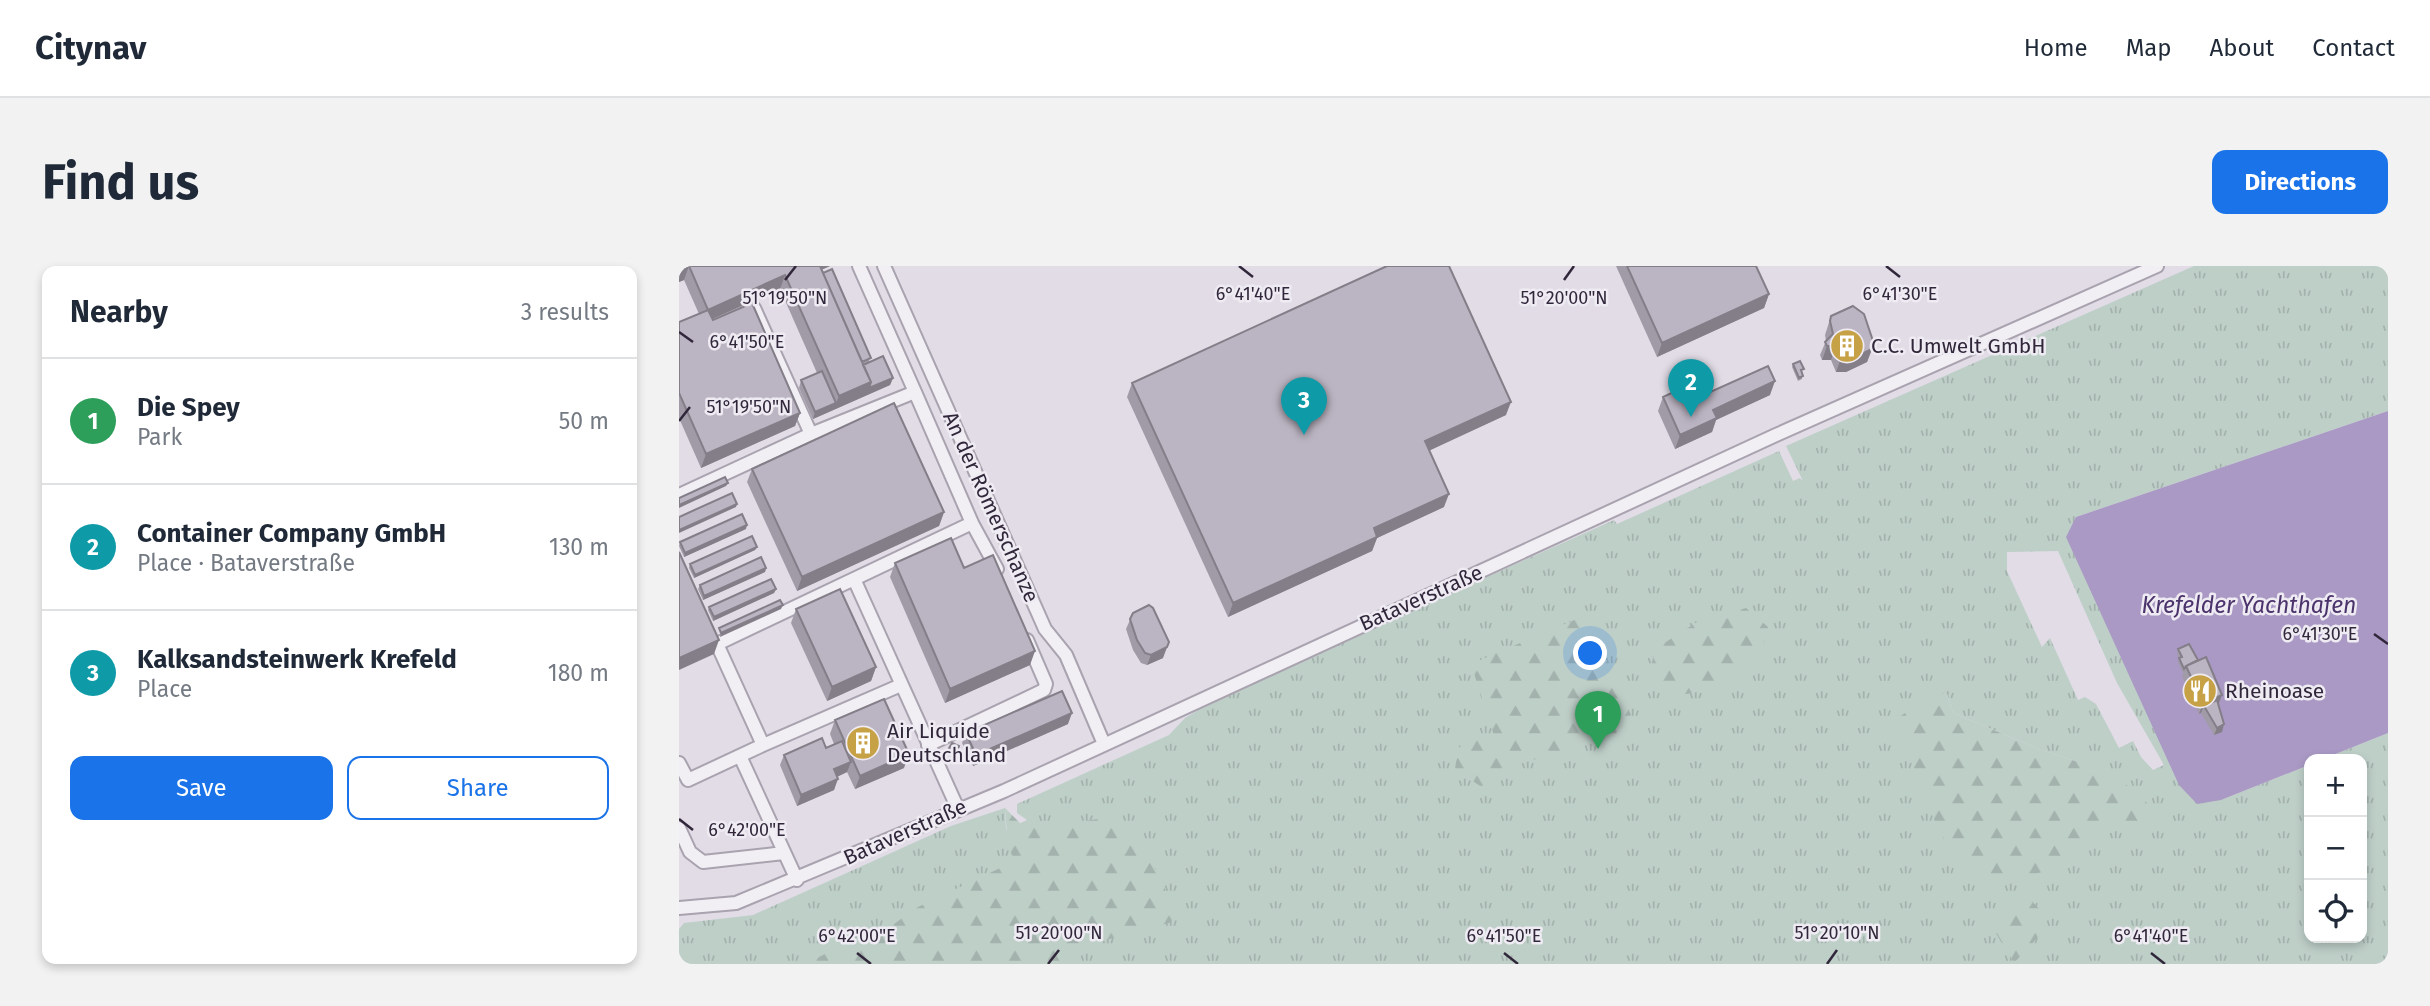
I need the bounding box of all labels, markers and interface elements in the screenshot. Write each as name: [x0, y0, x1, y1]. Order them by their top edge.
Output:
text: Citynav: [35, 28, 147, 68]
text: Home: [2024, 34, 2088, 62]
text: Map: [2126, 34, 2172, 62]
text: About: [2210, 34, 2274, 62]
text: Contact: [2312, 34, 2395, 62]
button: Directions: [2212, 150, 2388, 214]
text: Find us: [42, 153, 199, 212]
text: 6°41'40"E: [1216, 283, 1290, 305]
text: 6°41'30"E: [1863, 283, 1937, 305]
text: 51°19'50"N: [743, 287, 827, 309]
text: 51°20'00"N: [1520, 287, 1608, 309]
text: Nearby: [70, 294, 168, 330]
text: 3 results: [521, 298, 609, 326]
building icon: C.C. Umwelt GmbH: [1828, 327, 1866, 365]
text: 6°41'50"E: [710, 331, 784, 353]
place label: C.C. Umwelt GmbH: [1871, 333, 2045, 359]
pin: 2: [1668, 359, 1714, 417]
pin: 3: [1281, 377, 1327, 435]
text: Die Spey: [137, 392, 240, 423]
text: 51°19'50"N: [707, 396, 791, 418]
text: 1: [88, 407, 98, 435]
text: 50 m: [559, 407, 609, 435]
street label: An der Römerschanze: [937, 408, 1045, 606]
text: Park: [137, 423, 182, 451]
text: Container Company GmbH: [137, 518, 446, 549]
text: 2: [87, 533, 99, 561]
text: 130 m: [549, 533, 609, 561]
text: Place · Bataverstraße: [137, 549, 355, 577]
street label: Bataverstraße: [1355, 559, 1487, 637]
water label: Krefelder Yachthafen: [2142, 591, 2356, 619]
text: 6°41'30"E: [2283, 623, 2357, 645]
your location: [1573, 636, 1607, 670]
text: Kalksandsteinwerk Krefeld: [137, 644, 457, 675]
text: 3: [87, 659, 99, 687]
text: 180 m: [548, 659, 609, 687]
restaurant icon: Rheinoase: [2181, 672, 2219, 710]
text: Place: [137, 675, 192, 703]
place label: Rheinoase: [2225, 678, 2324, 704]
pin: 1: [1575, 691, 1621, 749]
place label: Air Liquide Deutschland: [887, 718, 1006, 768]
building icon: Air Liquide Deutschland: [844, 724, 882, 762]
map controls: [2304, 754, 2367, 943]
button: +: [2304, 754, 2367, 817]
button: Save: [70, 756, 333, 820]
button: Share: [347, 756, 609, 820]
street label: Bataverstraße: [839, 793, 971, 871]
button: −: [2304, 817, 2367, 880]
text: 6°42'00"E: [708, 819, 786, 841]
button: locate: [2304, 880, 2367, 943]
text: 51°20'00"N: [1015, 922, 1103, 944]
text: 51°20'10"N: [1794, 922, 1880, 944]
text: 6°42'00"E: [818, 925, 896, 947]
text: 6°41'50"E: [1467, 925, 1541, 947]
text: 6°41'40"E: [2114, 925, 2188, 947]

